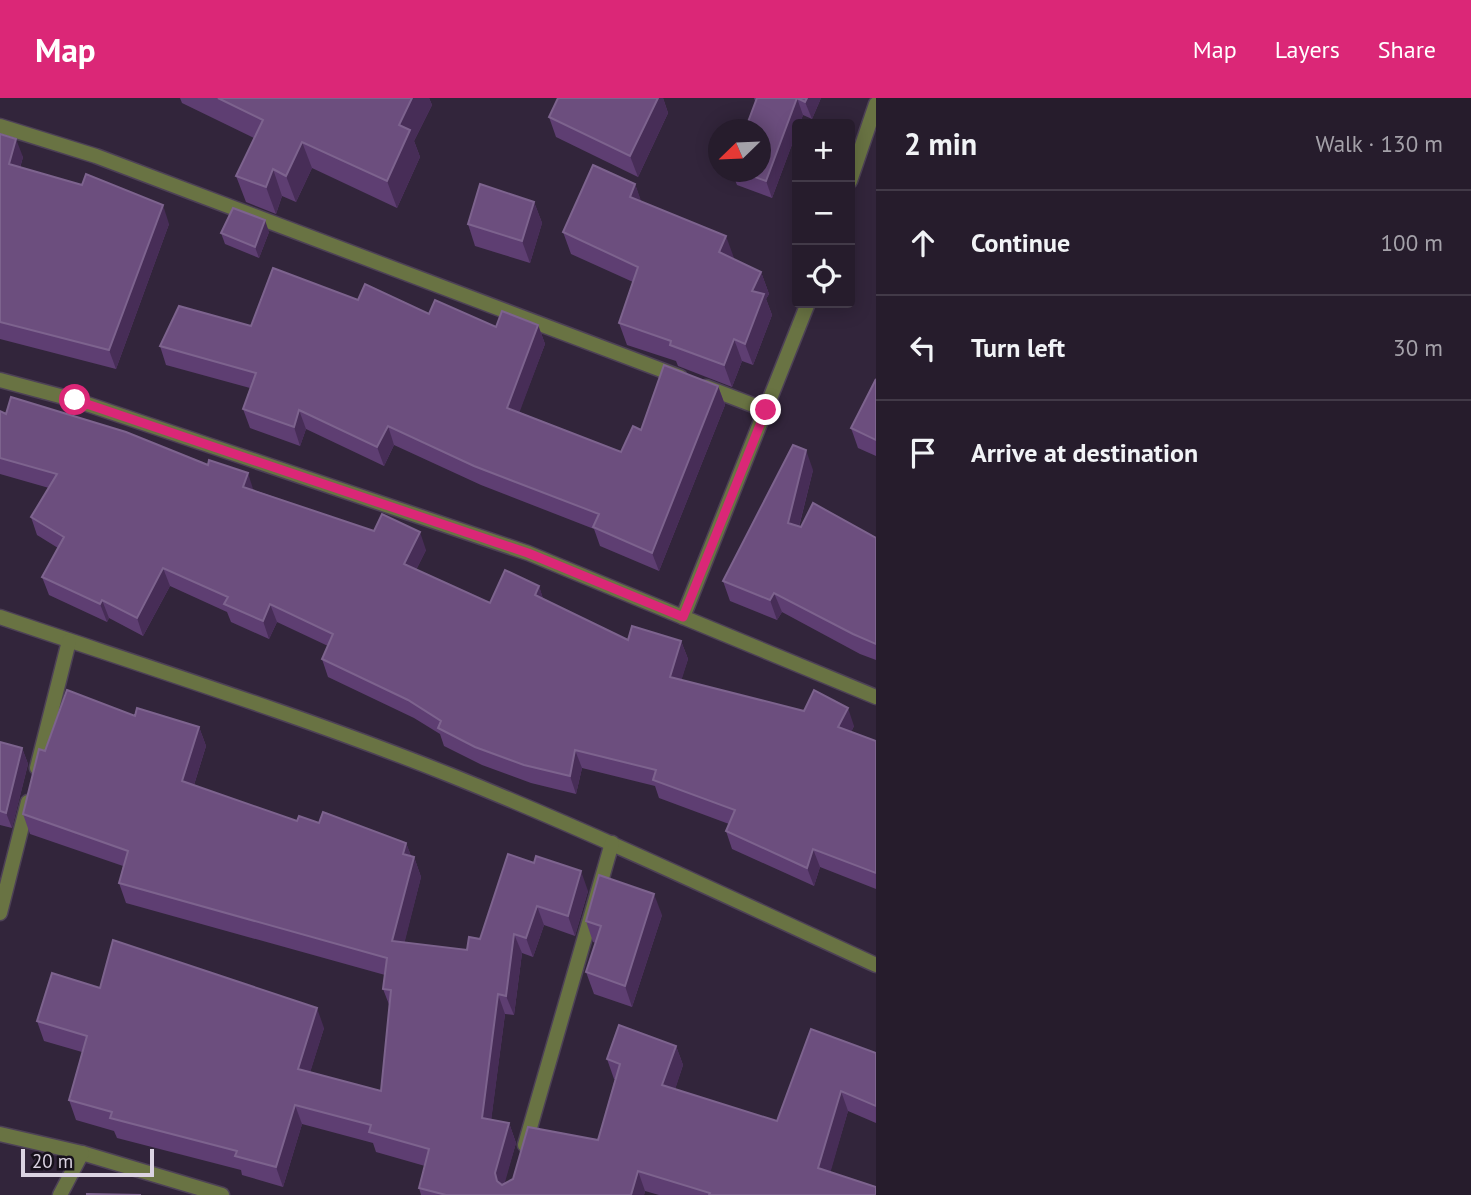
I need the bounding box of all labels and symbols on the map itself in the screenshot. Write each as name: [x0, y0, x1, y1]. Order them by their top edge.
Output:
north arrow: [708, 119, 771, 182]
route start: [59, 384, 90, 415]
route end: [750, 394, 781, 425]
scale bar: [21, 1146, 154, 1178]

